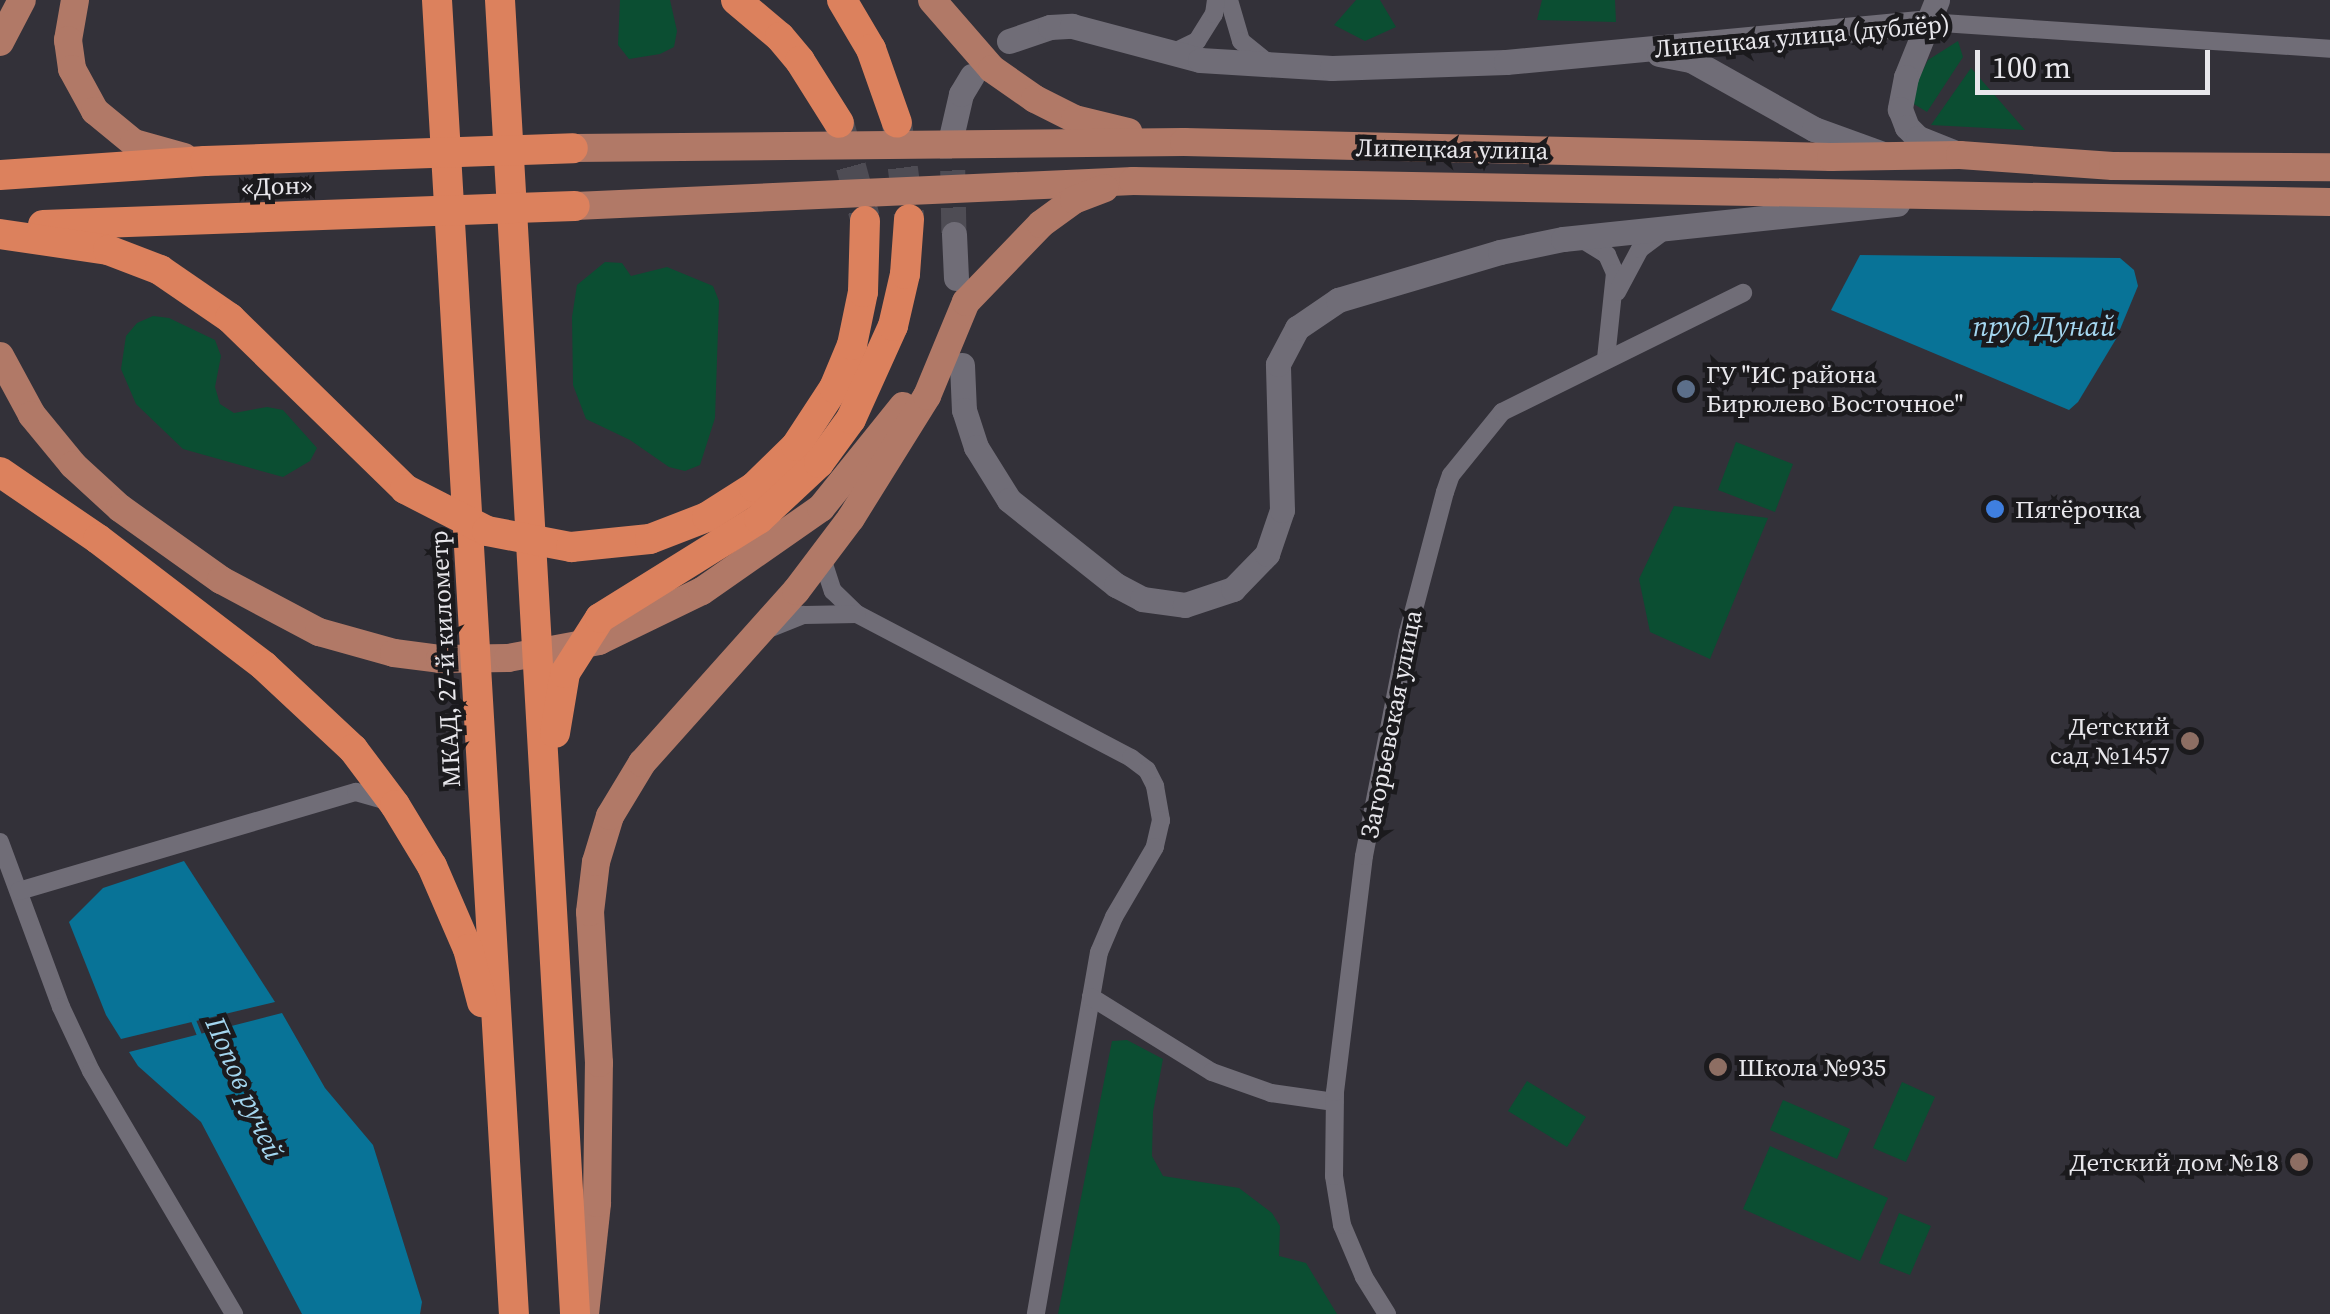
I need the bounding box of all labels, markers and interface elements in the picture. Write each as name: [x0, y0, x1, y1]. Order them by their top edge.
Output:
street label: Липецкая улица (дублёр): [1653, 8, 1951, 64]
scale bar: [1980, 30, 2215, 92]
text: 100 m: [1992, 47, 2071, 88]
street label: Липецкая улица: [1355, 132, 1549, 166]
street label: «Дон»: [241, 170, 313, 202]
water label: пруд Дунай: [1973, 309, 2115, 343]
place label: ГУ "ИС района Бирюлево Восточное": [1706, 360, 1963, 419]
marker: ГУ "ИС района Бирюлево Восточное": [1675, 378, 1697, 400]
place label: Пятёрочка: [2015, 494, 2141, 524]
marker: Пятёрочка: [1984, 498, 2006, 520]
street label: МКАД, 27-й километр: [423, 530, 467, 788]
street label: Загорьевская улица: [1354, 607, 1428, 841]
place label: Детский сад №1457: [2050, 712, 2170, 771]
marker: Детский сад №1457: [2179, 730, 2201, 752]
water label: Попов ручей: [199, 1011, 291, 1165]
place label: Школа №935: [1738, 1052, 1886, 1082]
marker: Школа №935: [1707, 1056, 1729, 1078]
place label: Детский дом №18: [2069, 1147, 2279, 1177]
marker: Детский дом №18: [2288, 1151, 2310, 1173]

